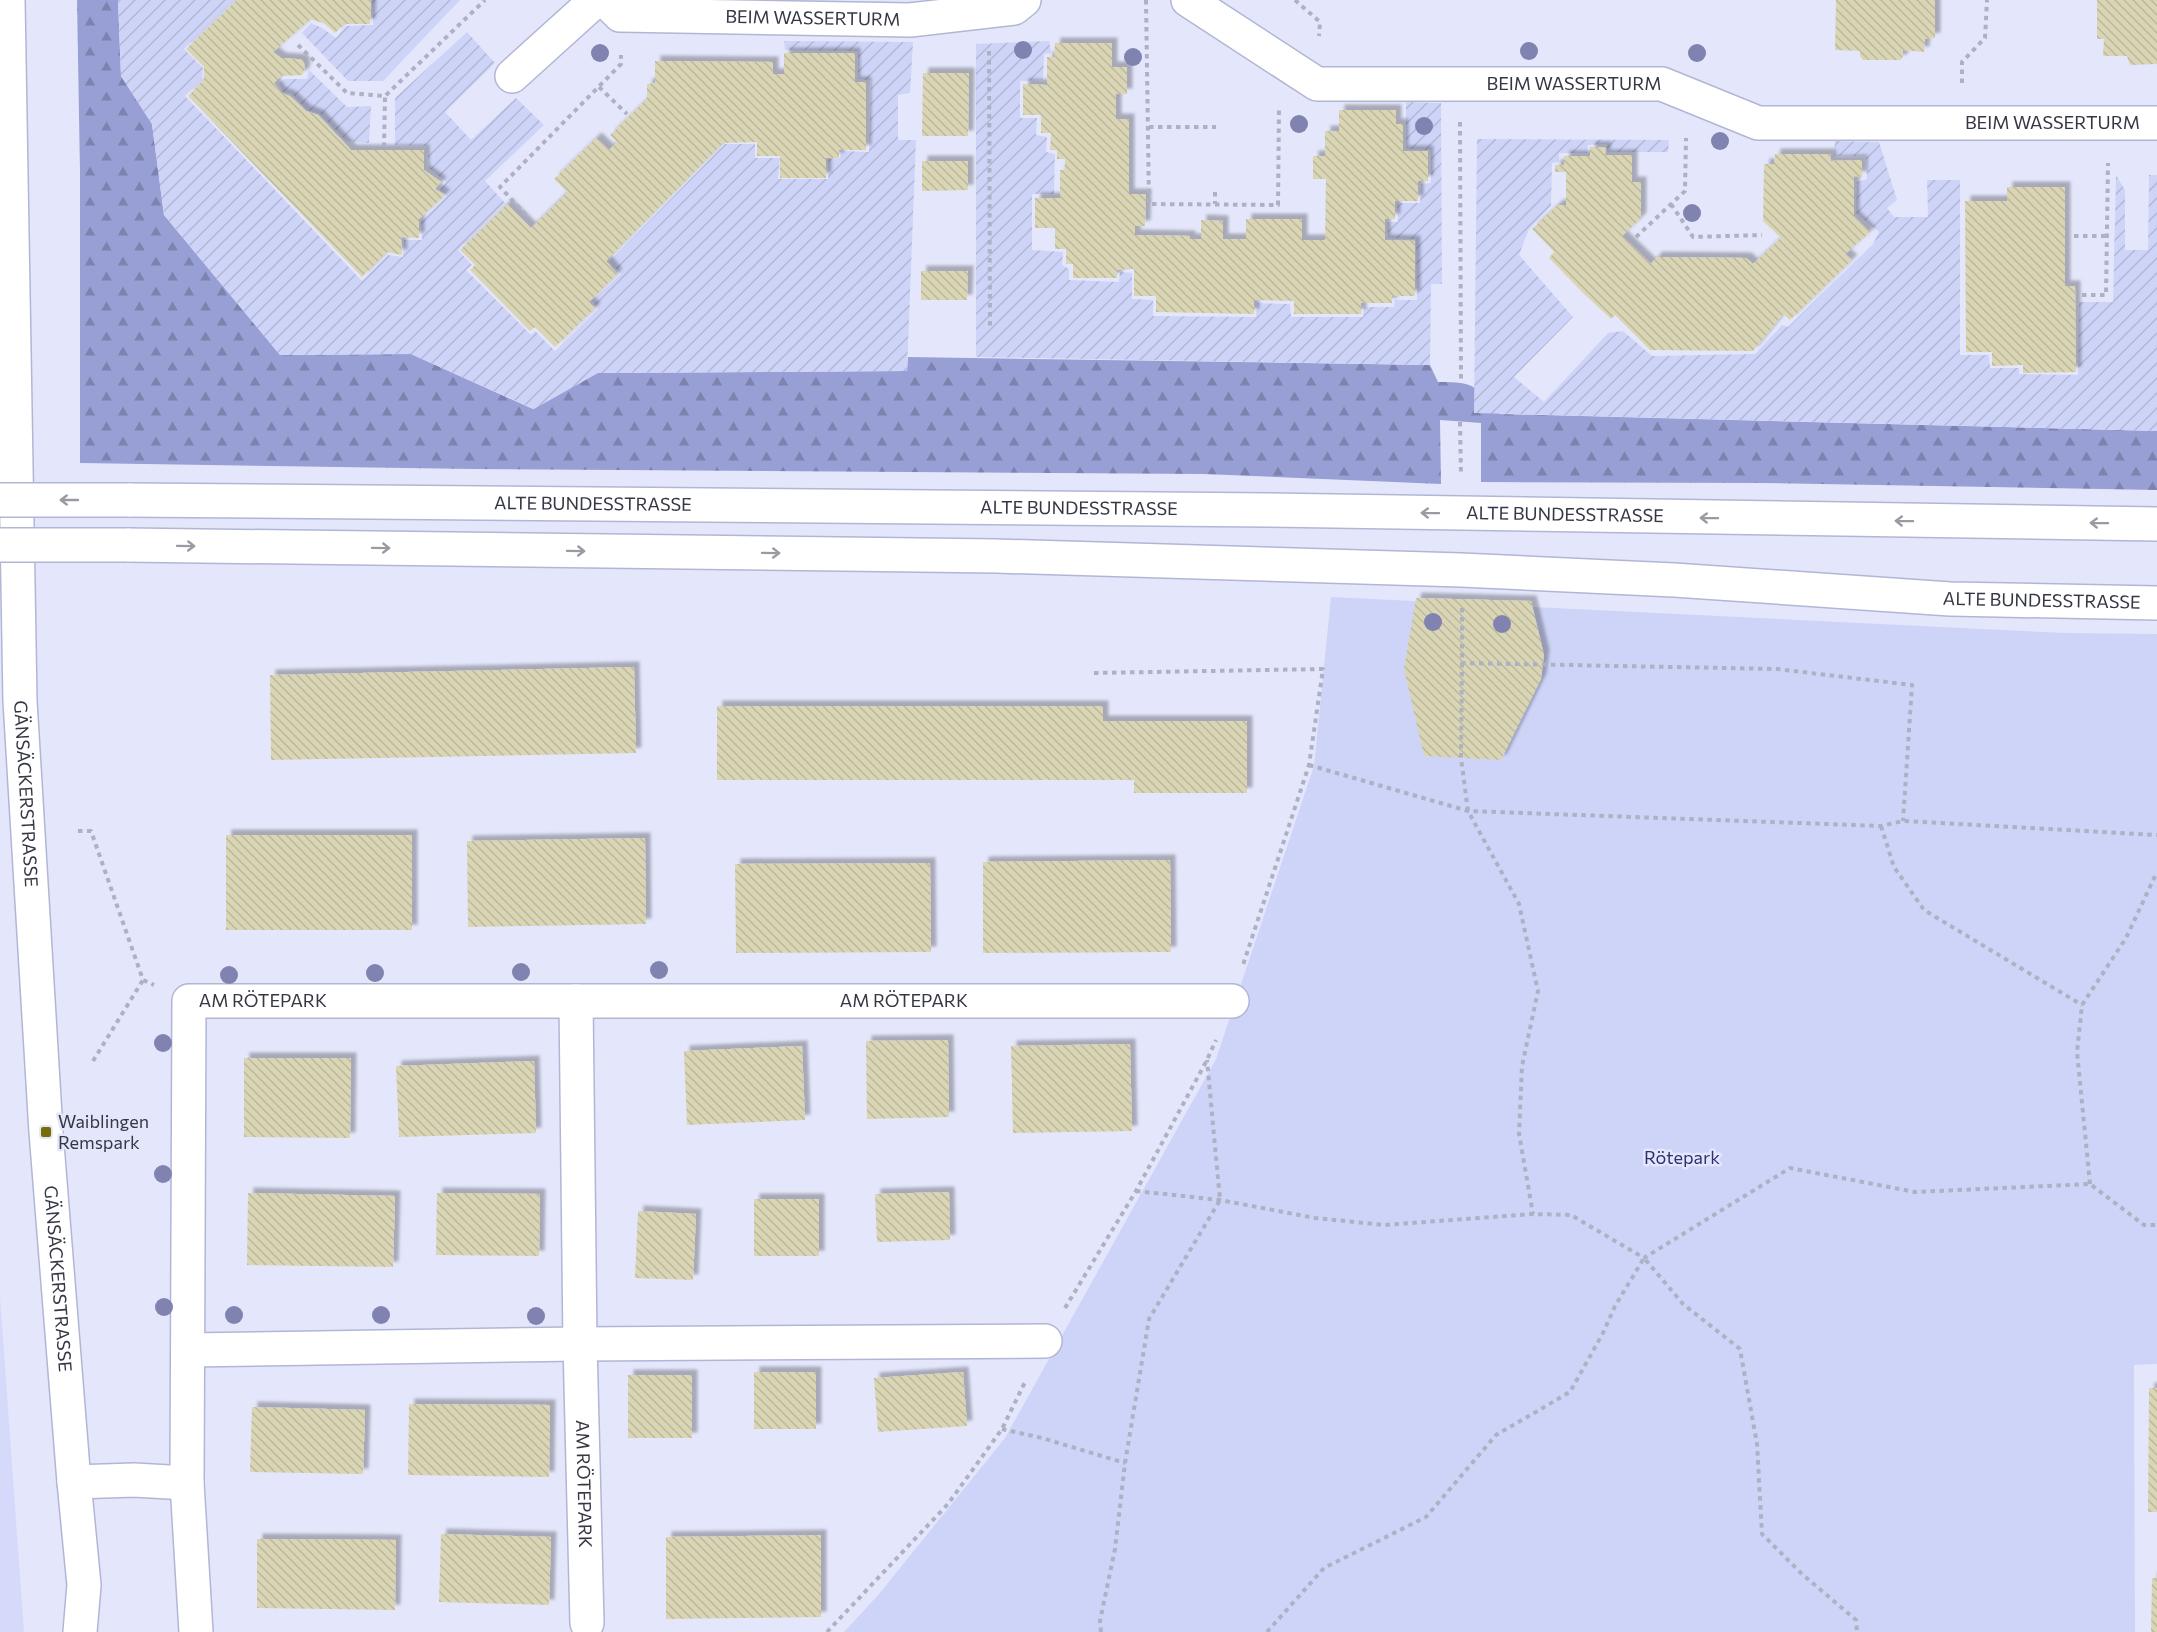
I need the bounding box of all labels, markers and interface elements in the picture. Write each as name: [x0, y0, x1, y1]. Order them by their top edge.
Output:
street label: BEIM WASSERTURM: [725, 5, 900, 30]
street label: BEIM WASSERTURM: [1487, 72, 1662, 94]
street label: BEIM WASSERTURM: [1965, 111, 2140, 133]
street label: ALTE BUNDESSTRASSE: [494, 491, 692, 515]
one-way arrow: [60, 494, 80, 506]
street label: ALTE BUNDESSTRASSE: [980, 495, 1178, 519]
street label: ALTE BUNDESSTRASSE: [1466, 501, 1664, 526]
one-way arrow: [1420, 508, 1440, 519]
one-way arrow: [1699, 512, 1719, 524]
one-way arrow: [1894, 515, 1914, 526]
one-way arrow: [2089, 518, 2109, 529]
one-way arrow: [175, 540, 195, 552]
one-way arrow: [370, 542, 390, 554]
one-way arrow: [565, 545, 585, 557]
one-way arrow: [760, 547, 780, 559]
street label: ALTE BUNDESSTRASSE: [1942, 587, 2141, 613]
street label: GÄNSÄCKERSTRASSE: [10, 700, 43, 888]
street label: AM RÖTEPARK: [199, 989, 327, 1011]
street label: AM RÖTEPARK: [840, 989, 968, 1011]
place label: Waiblingen Remspark: [58, 1110, 149, 1153]
marker: Waiblingen Remspark: [39, 1125, 53, 1139]
park label: Rötepark: [1644, 1146, 1720, 1168]
street label: GÄNSÄCKERSTRASSE: [40, 1184, 77, 1373]
street label: AM RÖTEPARK: [572, 1420, 597, 1548]

